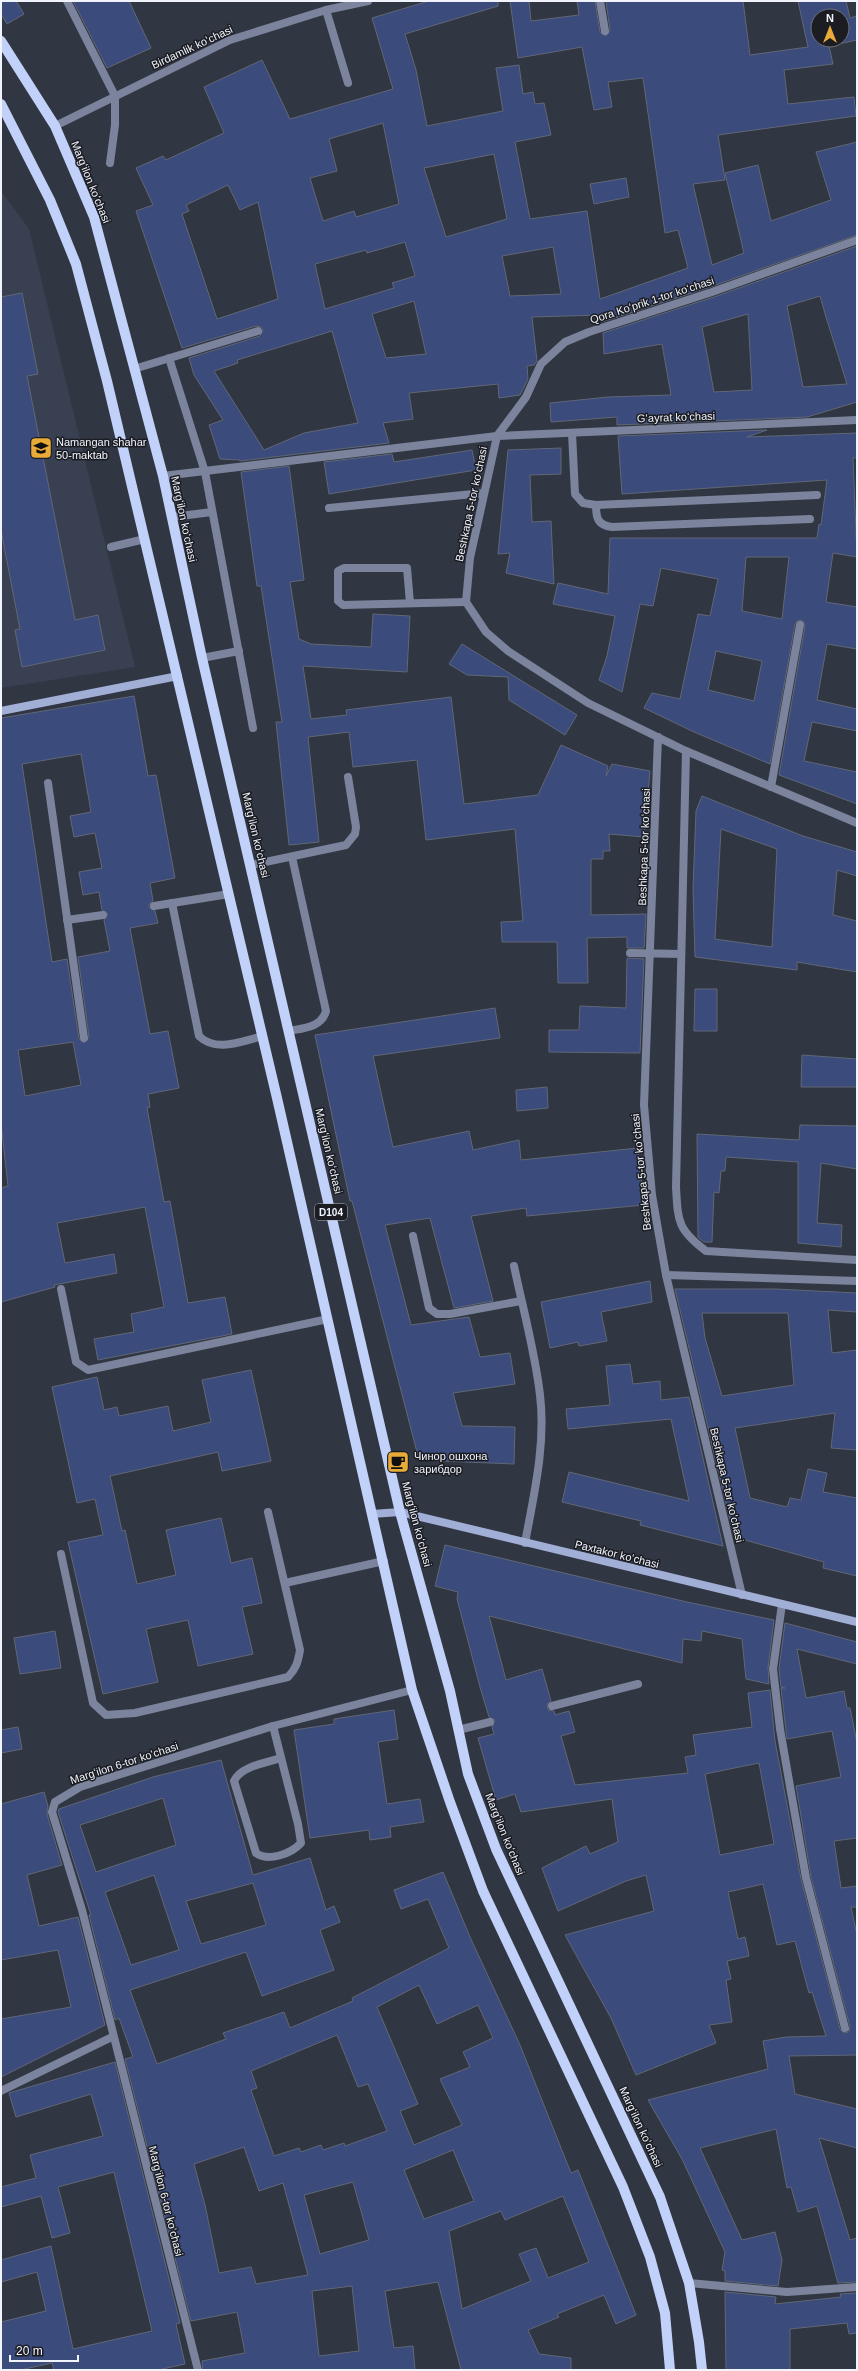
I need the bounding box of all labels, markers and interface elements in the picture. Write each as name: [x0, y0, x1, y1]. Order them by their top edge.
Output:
north arrow: [810, 8, 850, 48]
text: N: [826, 12, 834, 24]
street label: Birdamlik koʻchasi: [150, 23, 234, 71]
street label: Margʻilon koʻchasi: [69, 139, 113, 225]
street label: Qora Koʻprik 1-tor koʻchasi: [589, 274, 715, 326]
street label: Gʻayrat koʻchasi: [637, 410, 715, 424]
school or university icon: Namangan shahar 50-maktab: [28, 435, 54, 461]
place label: Namangan shahar 50-maktab: [56, 436, 147, 461]
street label: Beshkapa 5-tor koʻchasi: [453, 445, 489, 563]
street label: Margʻilon koʻchasi: [169, 475, 199, 563]
street label: Beshkapa 5-tor koʻchasi: [636, 788, 652, 906]
street label: Margʻilon koʻchasi: [240, 791, 272, 879]
street label: Margʻilon koʻchasi: [313, 1107, 345, 1195]
street label: Beshkapa 5-tor koʻchasi: [629, 1113, 653, 1231]
road number: D104: [315, 1204, 347, 1220]
street label: Beshkapa 5-tor koʻchasi: [708, 1426, 746, 1544]
cafe icon: Чинор ошхона зарибдор: [385, 1449, 411, 1475]
place label: Чинор ошхона зарибдор: [414, 1450, 488, 1475]
street label: Margʻilon koʻchasi: [400, 1480, 434, 1568]
street label: Paxtakor koʻchasi: [574, 1538, 660, 1570]
street label: Margʻilon 6-tor koʻchasi: [68, 1740, 180, 1786]
street label: Margʻilon koʻchasi: [483, 1791, 527, 1877]
street label: Margʻilon koʻchasi: [617, 2085, 665, 2169]
street label: Margʻilon 6-tor koʻchasi: [146, 2145, 186, 2257]
scale bar: [10, 2337, 78, 2363]
text: 20 m: [16, 2344, 43, 2358]

